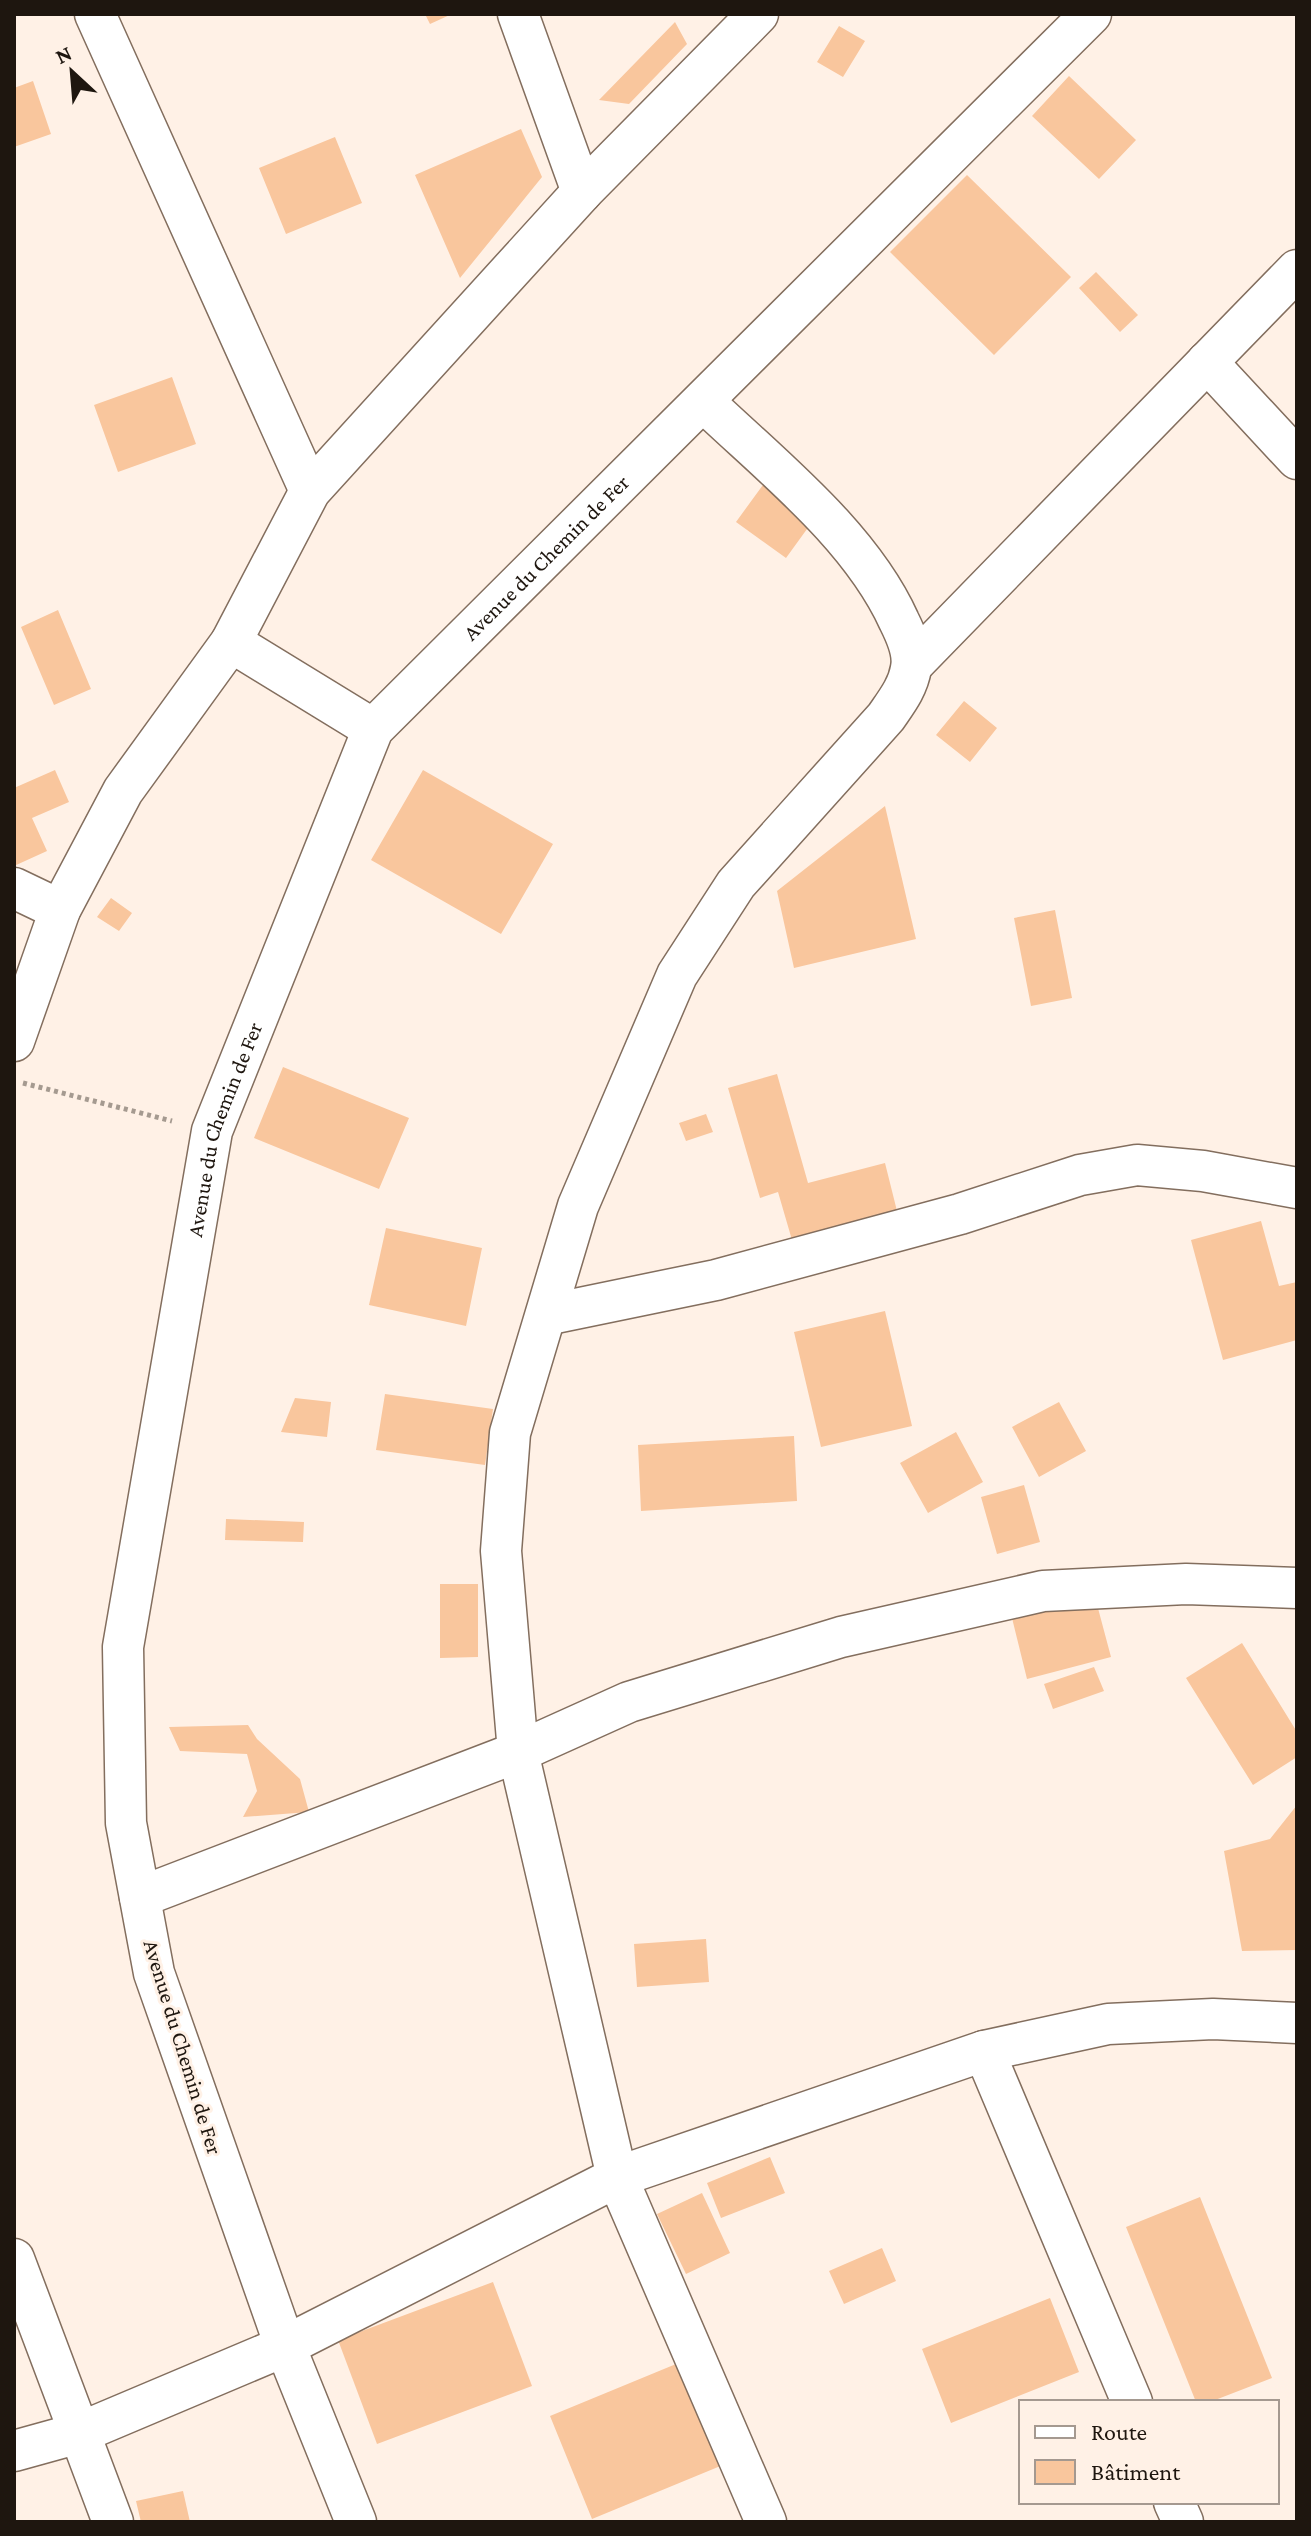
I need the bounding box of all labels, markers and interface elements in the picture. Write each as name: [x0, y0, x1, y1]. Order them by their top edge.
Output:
north arrow: [32, 32, 112, 112]
text: N: [51, 40, 76, 69]
street label: Avenue du Chemin de Fer: [458, 469, 634, 645]
street label: Avenue du Chemin de Fer: [181, 1018, 267, 1239]
street label: Avenue du Chemin de Fer: [138, 1937, 228, 2158]
legend: [1019, 2400, 1279, 2504]
text: Route: [1091, 2418, 1147, 2445]
text: Bâtiment: [1091, 2458, 1181, 2485]

